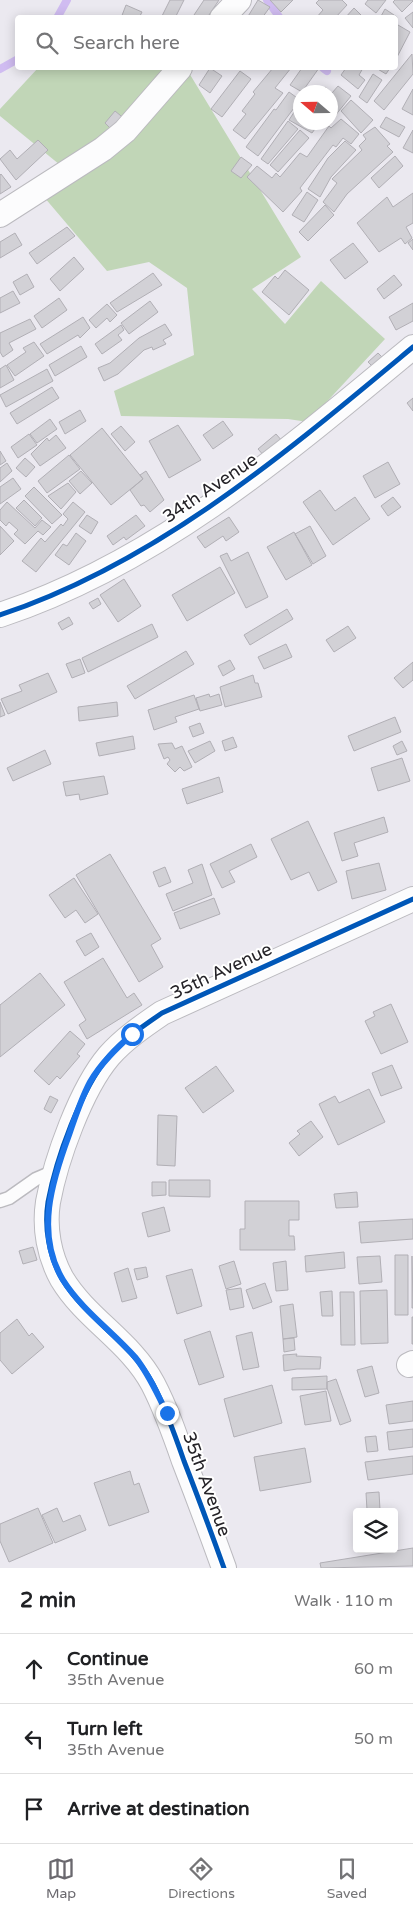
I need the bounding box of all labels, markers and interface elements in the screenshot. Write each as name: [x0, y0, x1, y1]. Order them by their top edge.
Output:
search box: [15, 15, 398, 70]
icon: search: [33, 29, 61, 57]
text: Search here: [73, 32, 180, 54]
north arrow: [293, 85, 338, 130]
street label: 34th Avenue: [158, 448, 262, 528]
street label: 35th Avenue: [167, 938, 275, 1004]
route start: [121, 1023, 144, 1046]
route end: [156, 1402, 179, 1425]
street label: 35th Avenue: [178, 1429, 236, 1539]
map controls: [353, 1508, 398, 1553]
button: layers: [353, 1508, 398, 1553]
text: 2 min: [20, 1588, 76, 1613]
text: Walk · 110 m: [294, 1591, 393, 1611]
text: Continue: [67, 1648, 149, 1670]
icon: ahead: [20, 1655, 48, 1683]
text: 60 m: [354, 1659, 393, 1679]
text: 35th Avenue: [67, 1670, 164, 1690]
text: Turn left: [67, 1718, 143, 1740]
icon: left: [20, 1725, 48, 1753]
text: 50 m: [354, 1729, 393, 1749]
text: 35th Avenue: [67, 1740, 164, 1760]
icon: arrive: [20, 1795, 48, 1823]
text: Arrive at destination: [67, 1798, 250, 1820]
tab: Map: [46, 1855, 76, 1902]
tab: Directions: [168, 1855, 235, 1902]
tab: Saved: [327, 1855, 367, 1902]

